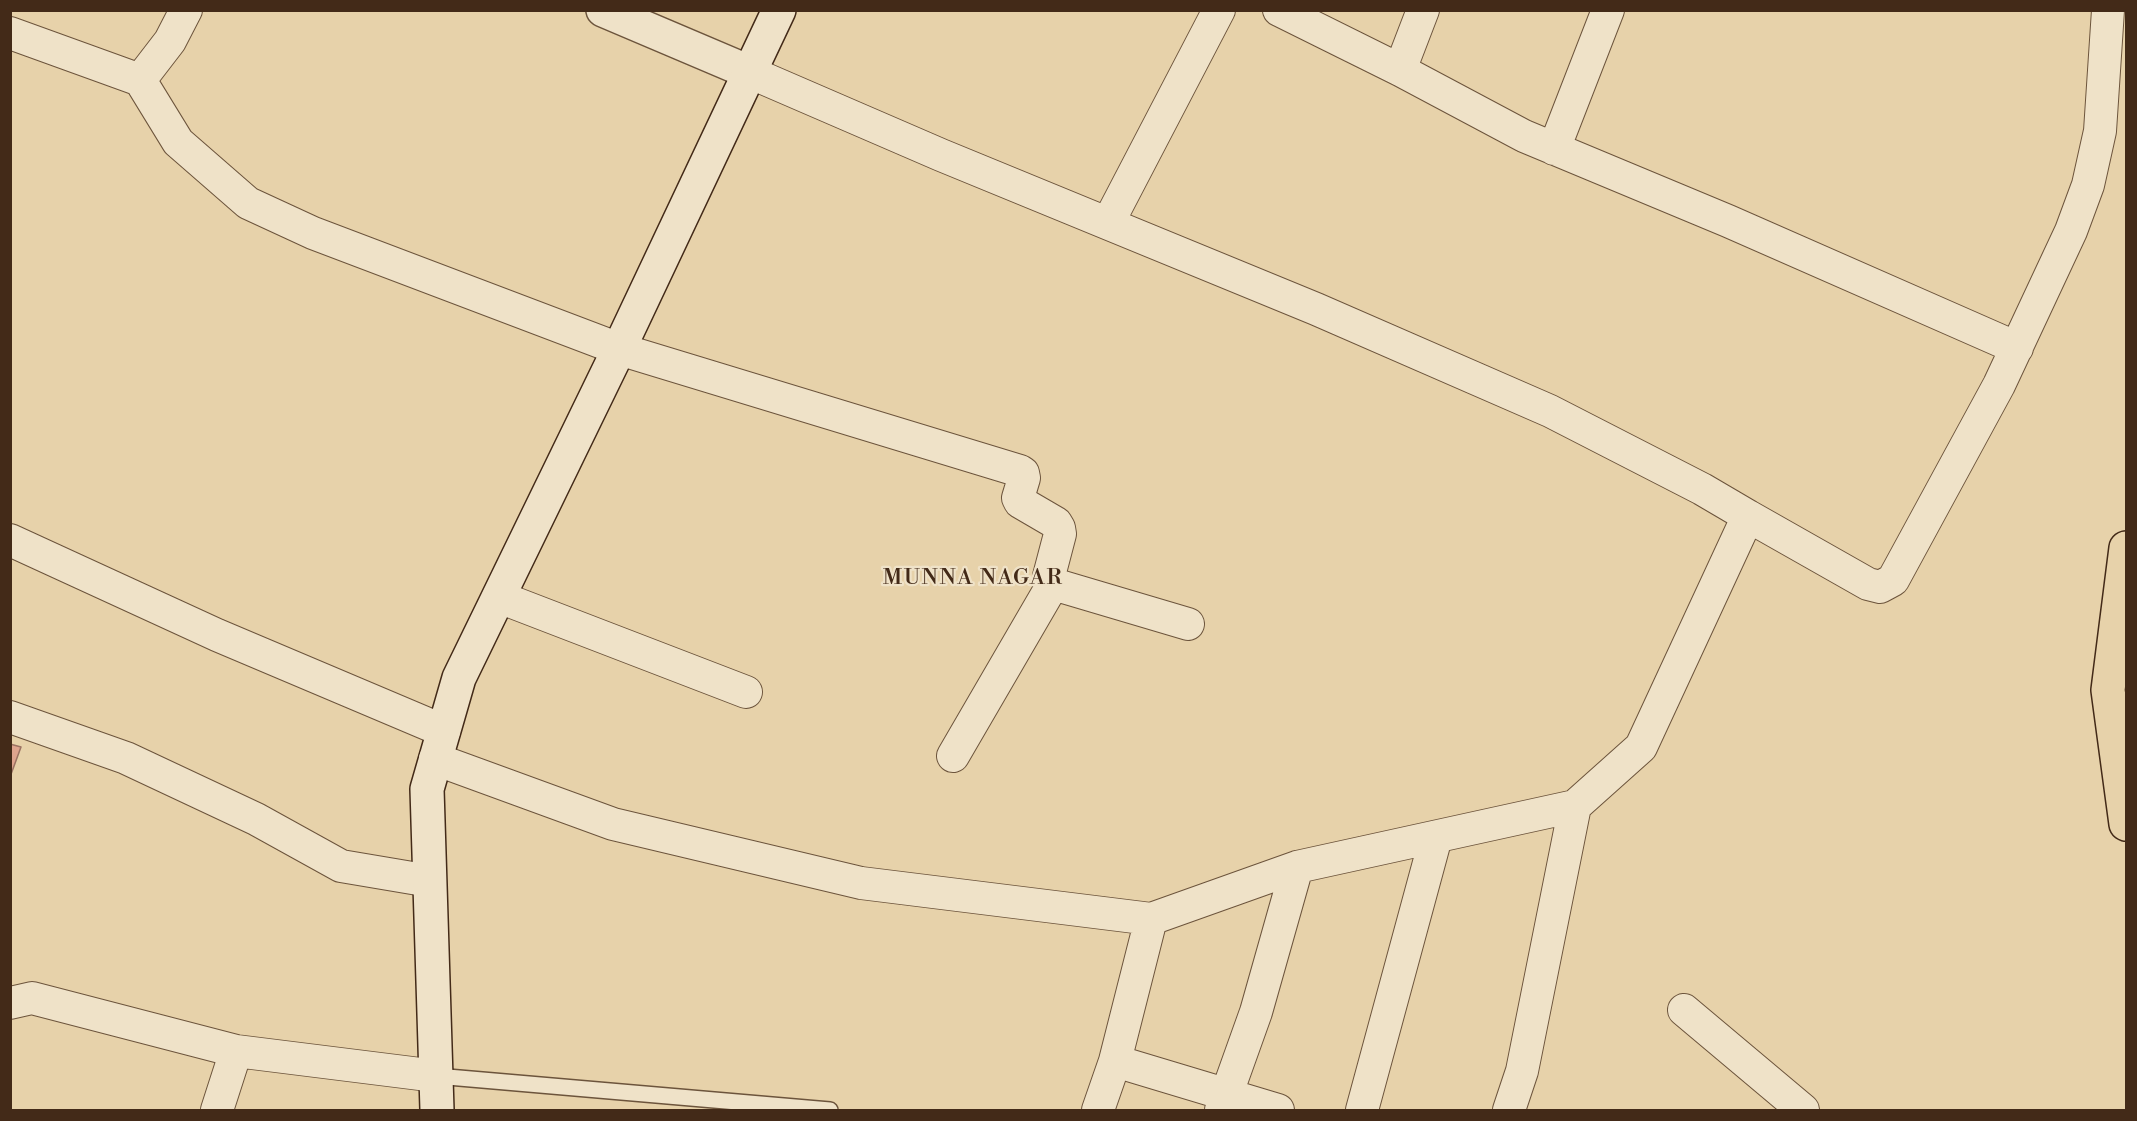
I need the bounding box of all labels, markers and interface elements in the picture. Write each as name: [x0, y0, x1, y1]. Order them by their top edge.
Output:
district label: MUNNA NAGAR: [883, 566, 1063, 592]

